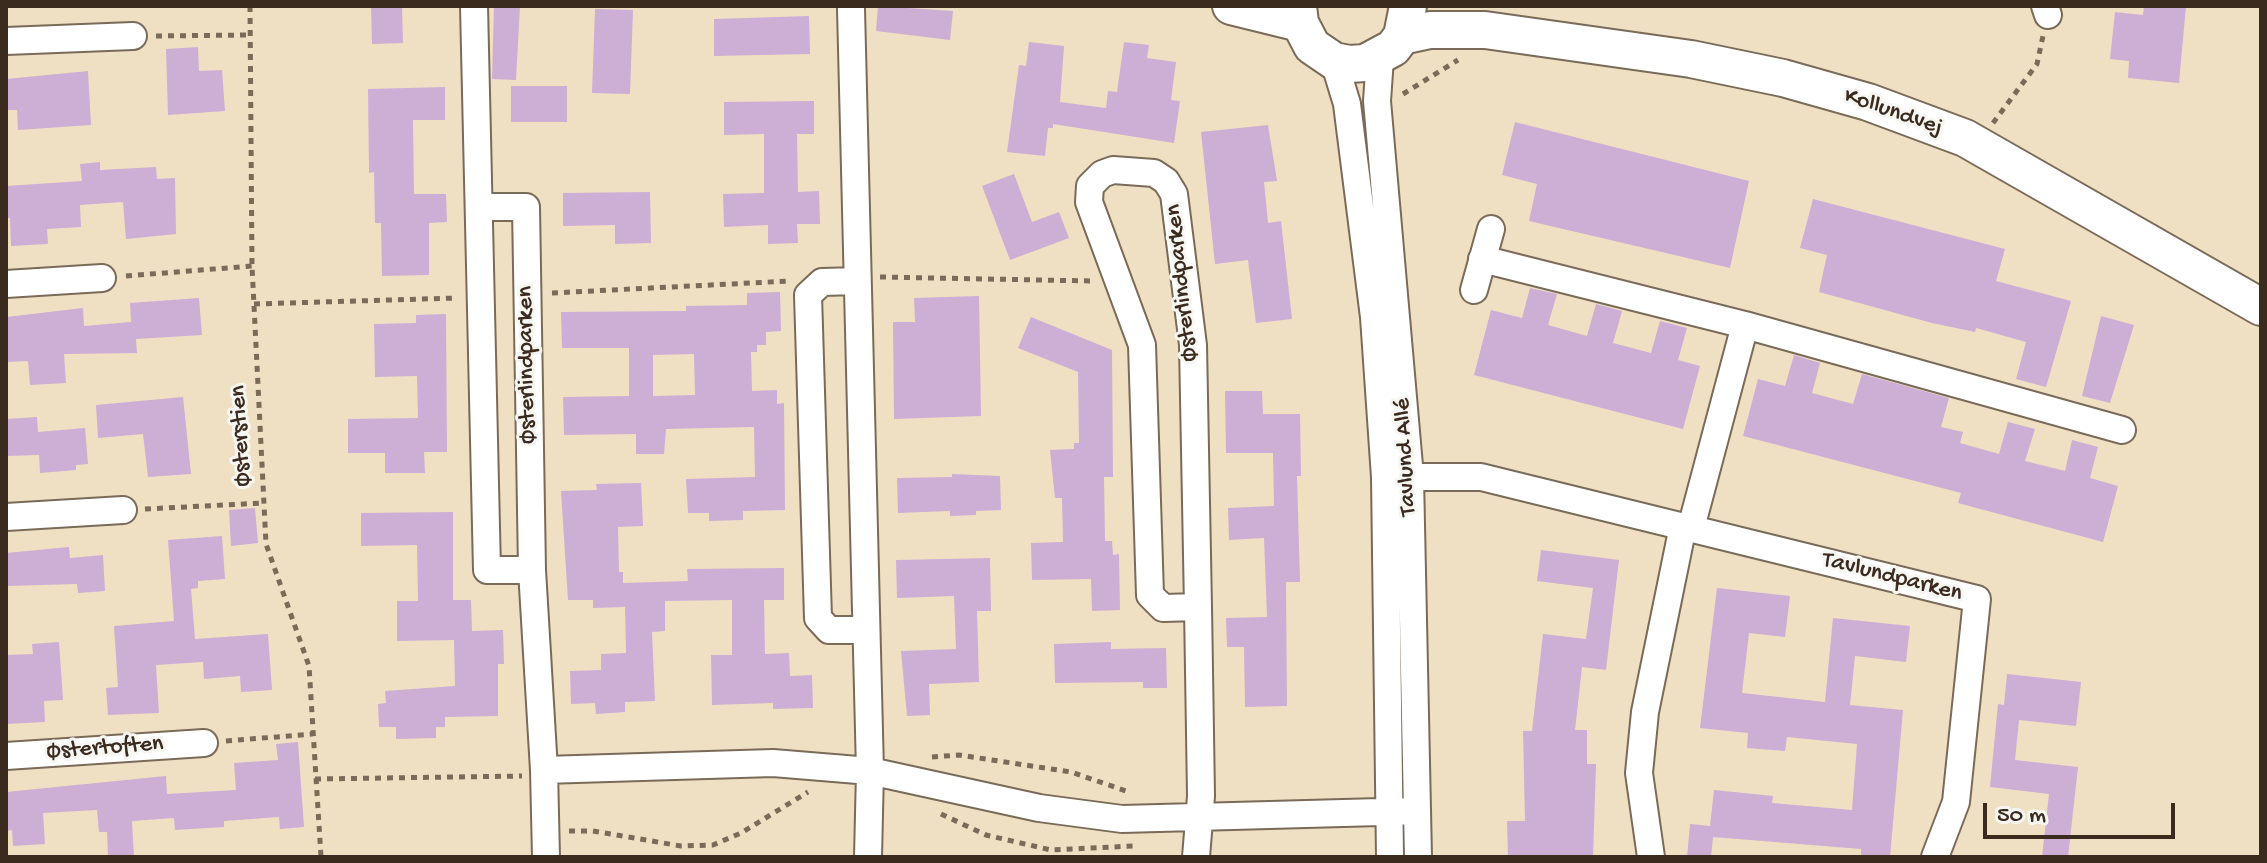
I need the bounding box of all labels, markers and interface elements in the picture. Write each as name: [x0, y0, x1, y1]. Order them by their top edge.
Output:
street label: Kollundvej: [1840, 83, 1946, 143]
street label: Østerlindparken: [1160, 203, 1206, 363]
street label: Østerlindparken: [512, 286, 544, 444]
street label: Østerstien: [225, 385, 259, 487]
street label: Tavlund Allé: [1390, 397, 1424, 517]
street label: Tavlundparken: [1819, 547, 1965, 609]
street label: Østertoften: [46, 731, 164, 767]
scale bar: [1987, 787, 2179, 837]
text: 50 m: [1997, 802, 2046, 831]

